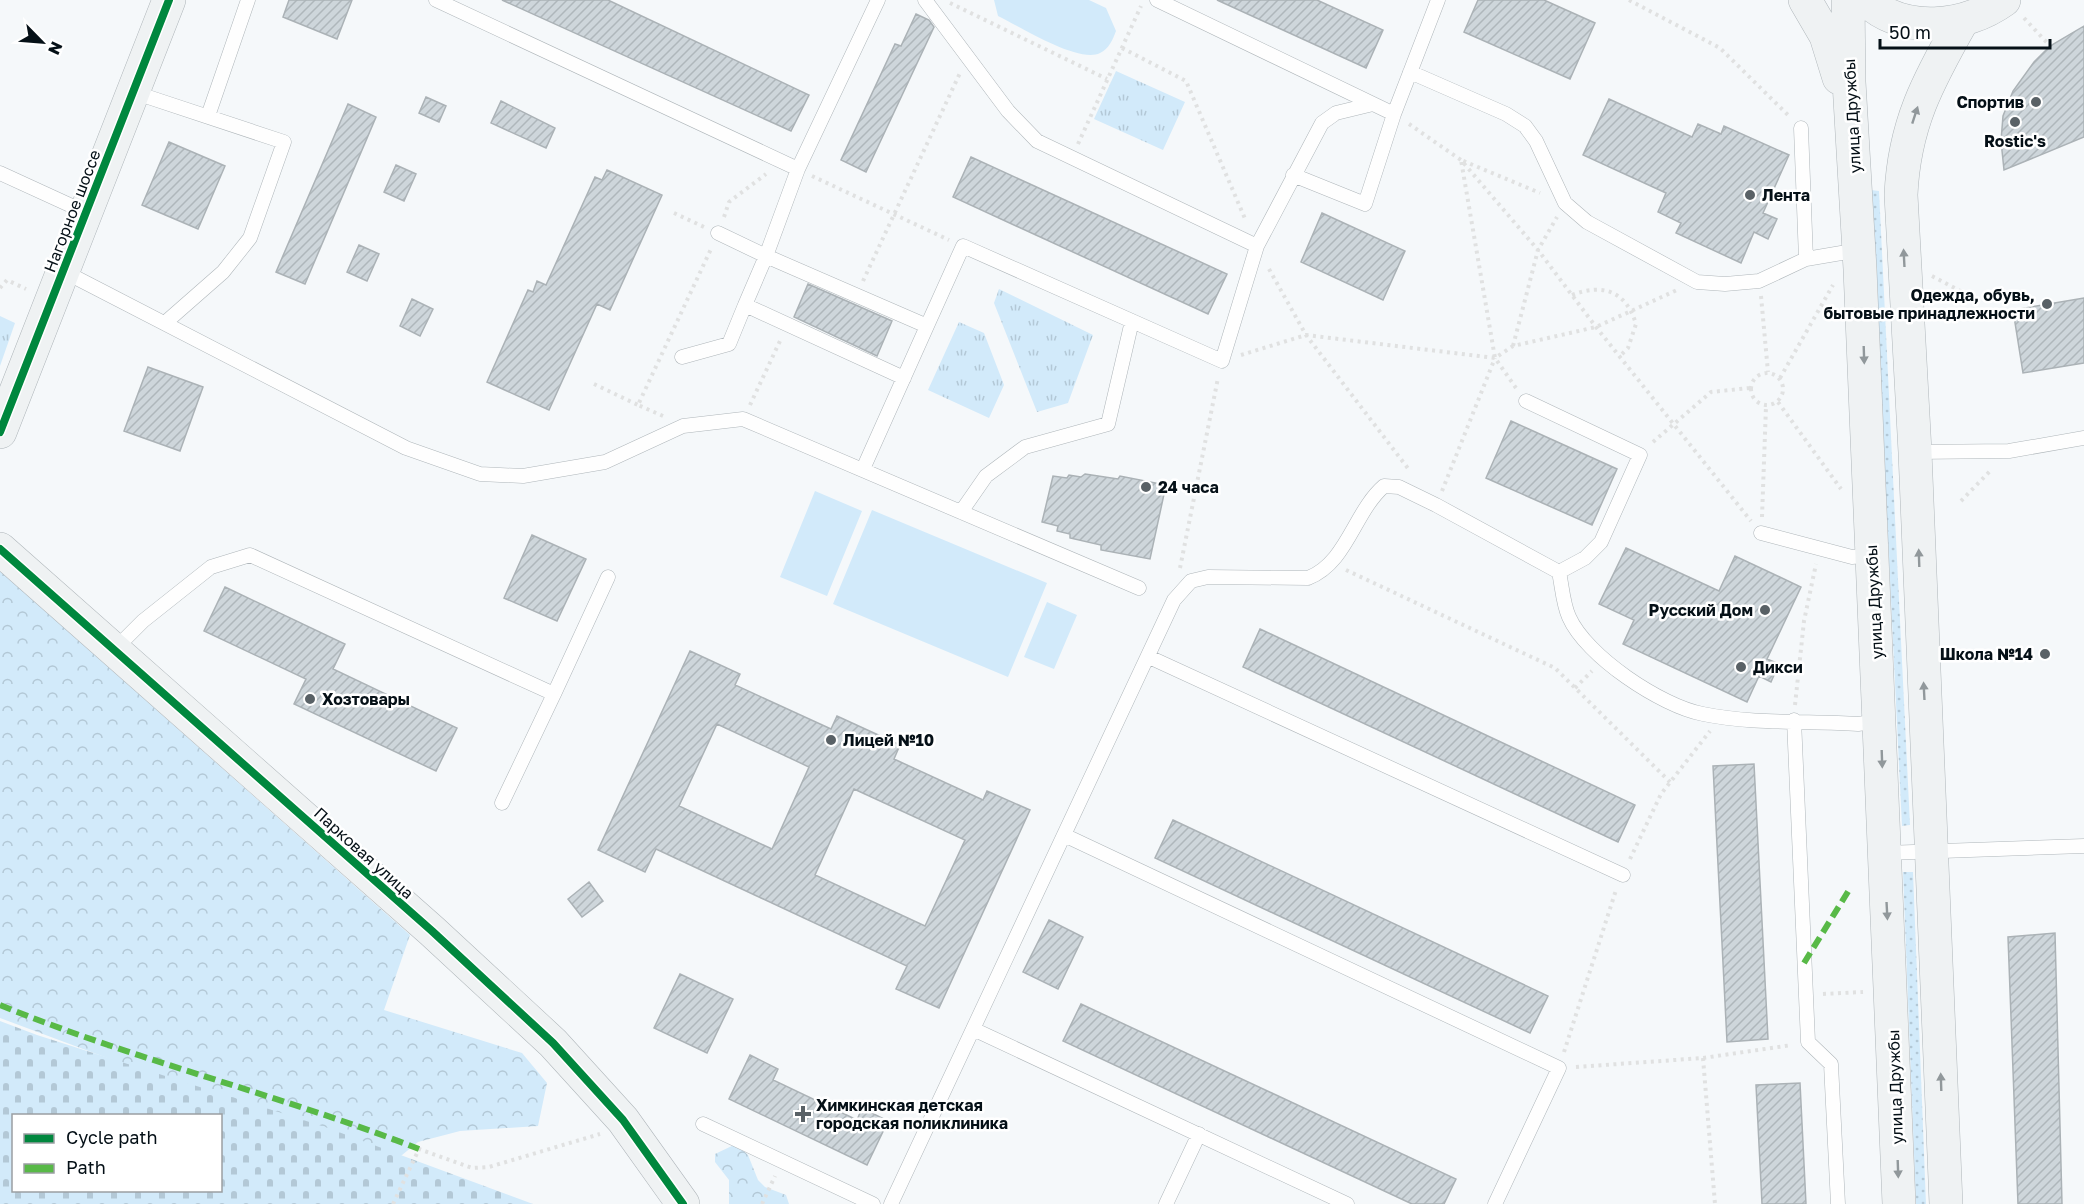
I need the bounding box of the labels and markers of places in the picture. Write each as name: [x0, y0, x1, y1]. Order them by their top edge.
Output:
place label: Спортив: [1956, 92, 2024, 112]
marker: Спортив: [2029, 95, 2043, 109]
marker: Rostic's: [2008, 115, 2022, 129]
place label: Rostic's: [1984, 131, 2046, 151]
place label: Лента: [1762, 185, 1810, 205]
marker: Лента: [1743, 188, 1757, 202]
place label: Одежда, обувь, бытовые принадлежности: [1824, 285, 2035, 323]
marker: Одежда, обувь, бытовые принадлежности: [2040, 297, 2054, 311]
place label: 24 часа: [1158, 477, 1219, 497]
marker: 24 часа: [1139, 480, 1153, 494]
place label: Русский Дом: [1648, 600, 1753, 620]
marker: Русский Дом: [1758, 603, 1772, 617]
place label: Школа №14: [1940, 644, 2033, 664]
marker: Школа №14: [2038, 647, 2052, 661]
place label: Дикси: [1753, 657, 1803, 677]
marker: Дикси: [1734, 660, 1748, 674]
place label: Хозтовары: [322, 689, 410, 709]
marker: Хозтовары: [303, 692, 317, 706]
place label: Лицей №10: [843, 730, 934, 750]
marker: Лицей №10: [824, 733, 838, 747]
place label: Химкинская детская городская поликлиника: [816, 1095, 1008, 1133]
marker: Химкинская детская городская поликлиника: [794, 1105, 812, 1123]

